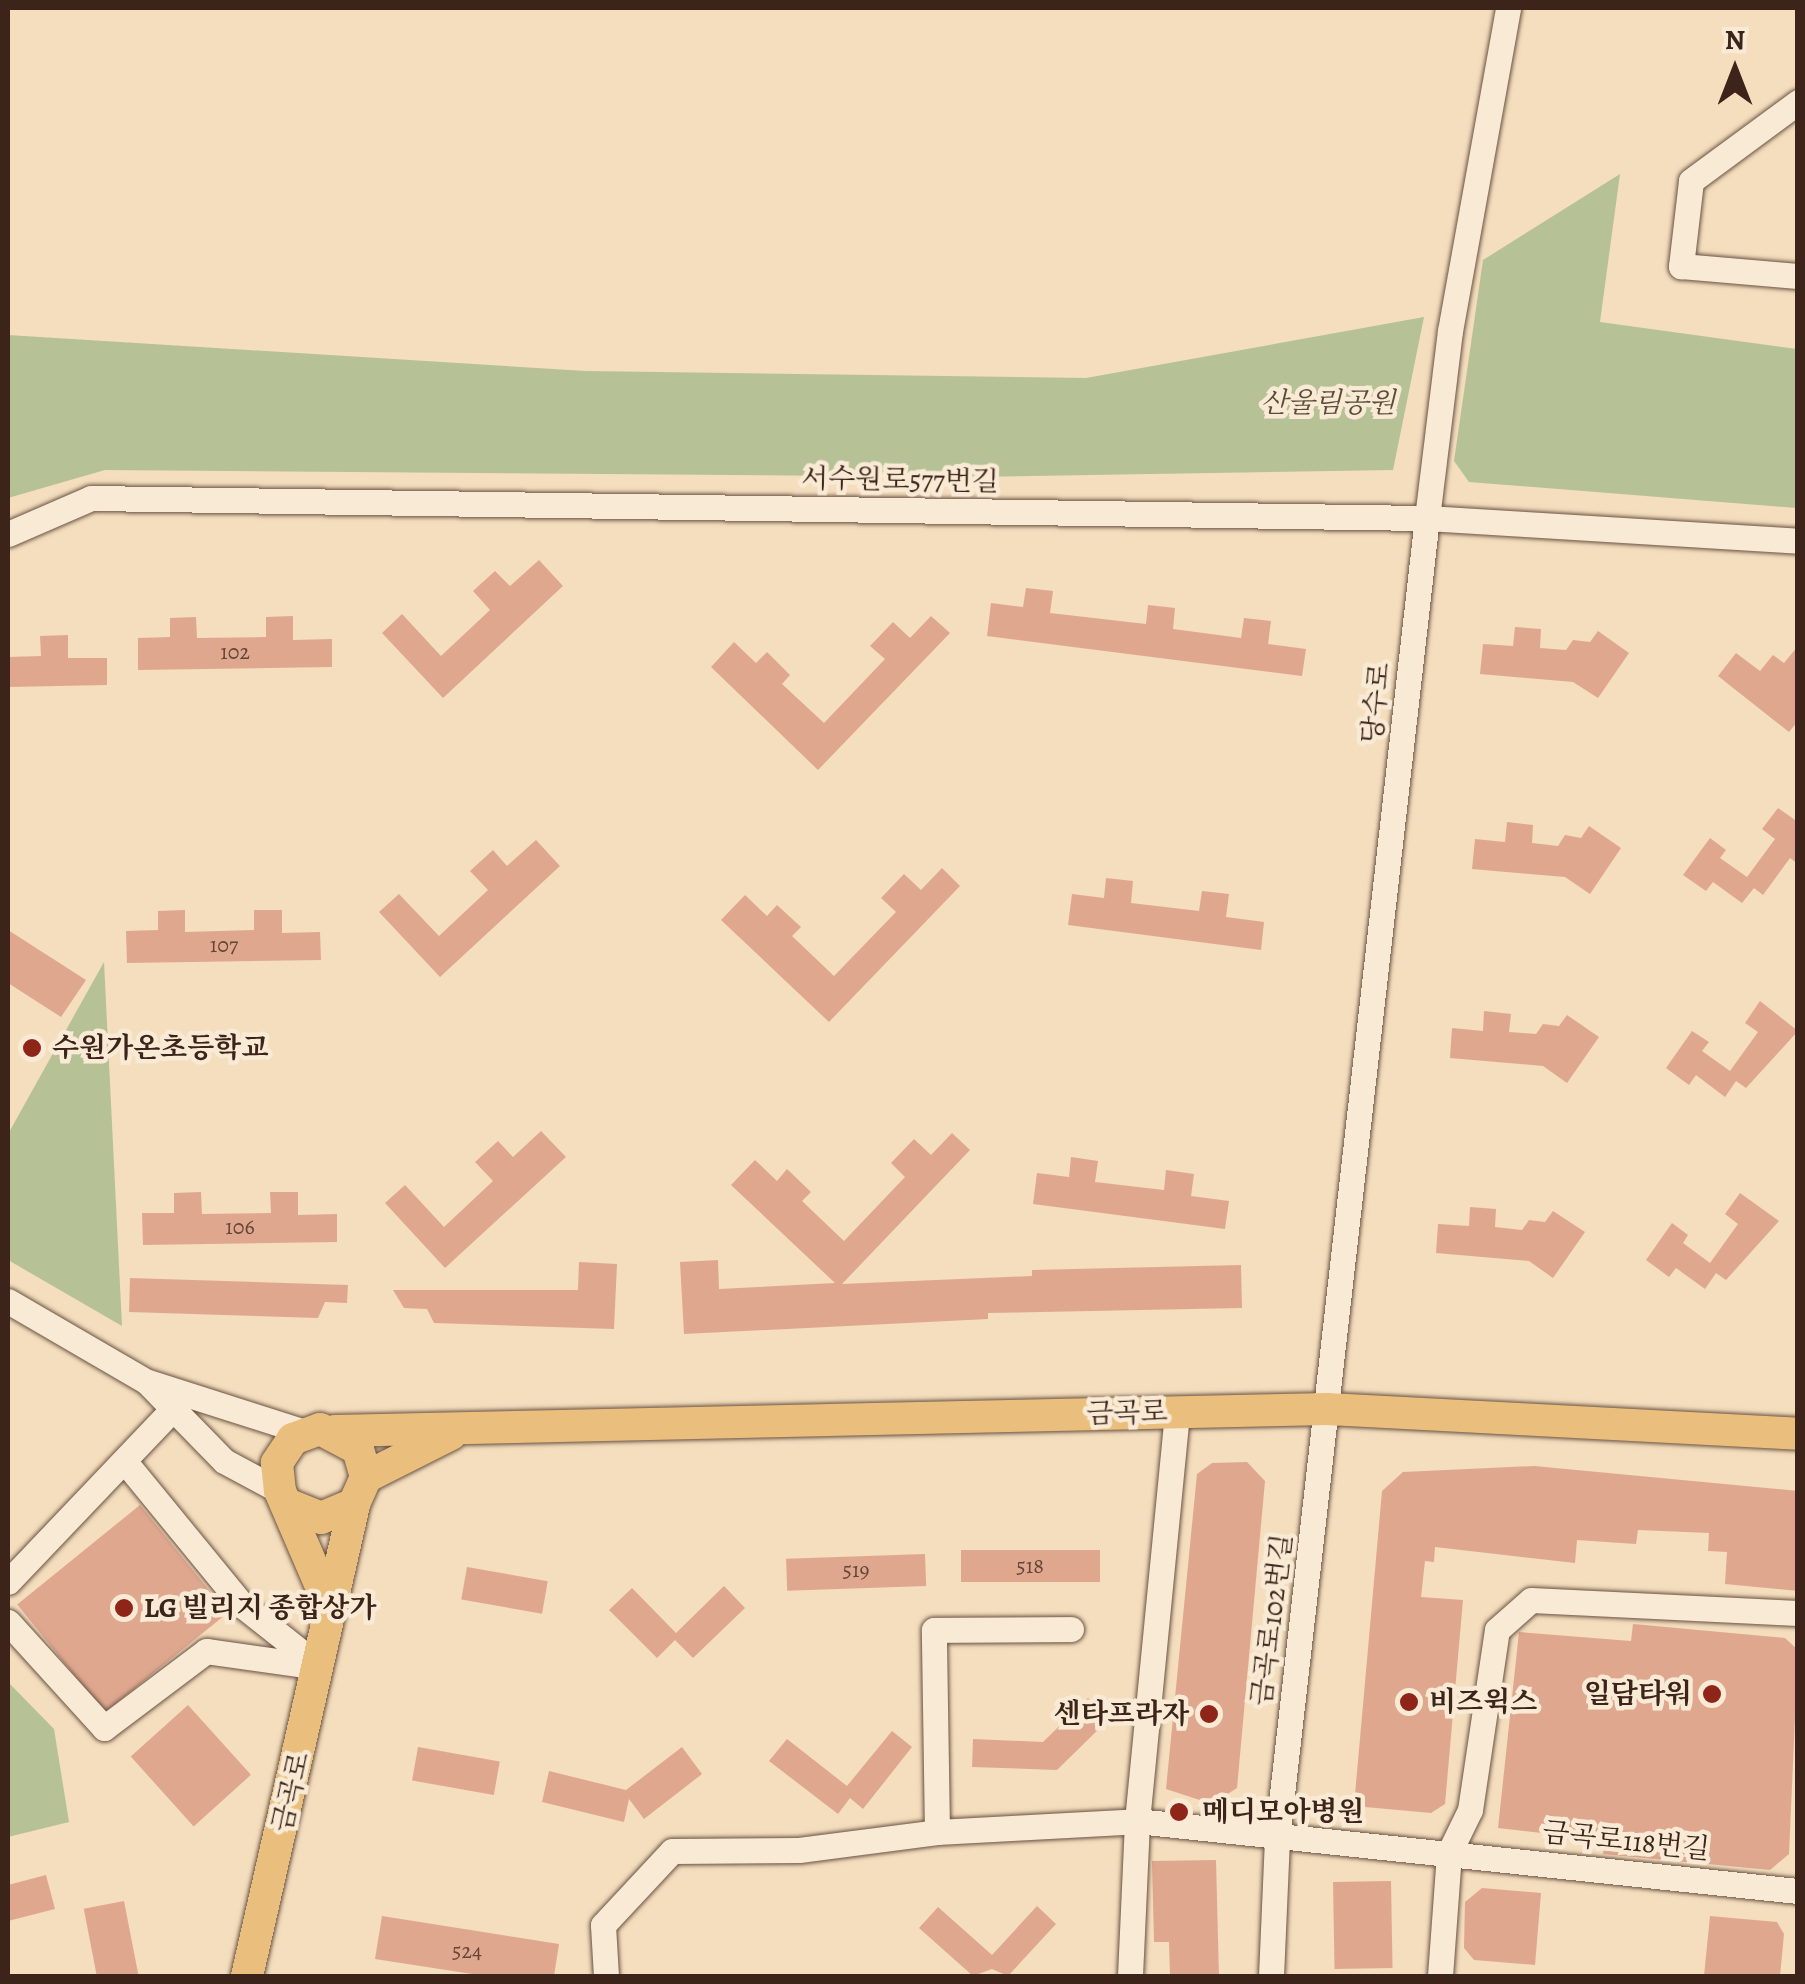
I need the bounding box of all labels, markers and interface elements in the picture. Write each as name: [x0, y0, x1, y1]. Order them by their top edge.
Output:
north arrow: [1685, 20, 1785, 120]
text: N: [1725, 21, 1745, 59]
park label: 산울림공원: [1260, 386, 1396, 420]
street label: 서수원로577번길: [801, 461, 999, 499]
house number: 102: [220, 640, 250, 666]
street label: 당수로: [1355, 661, 1397, 745]
house number: 107: [210, 933, 238, 959]
place label: 수원가온초등학교: [52, 1031, 268, 1065]
marker: 수원가온초등학교: [21, 1037, 43, 1059]
house number: 106: [225, 1215, 255, 1241]
street label: 금곡로: [1086, 1395, 1168, 1431]
street label: 금곡로102번길: [1245, 1532, 1299, 1708]
house number: 518: [1016, 1554, 1044, 1580]
house number: 519: [843, 1558, 869, 1584]
place label: LG 빌리지 종합상가: [144, 1591, 376, 1625]
marker: LG 빌리지 종합상가: [113, 1597, 135, 1619]
place label: 일담타워: [1584, 1677, 1692, 1711]
marker: 일담타워: [1701, 1683, 1723, 1705]
place label: 비즈윅스: [1429, 1685, 1537, 1719]
marker: 비즈윅스: [1398, 1691, 1420, 1713]
place label: 센타프라자: [1054, 1697, 1189, 1731]
marker: 센타프라자: [1198, 1703, 1220, 1725]
street label: 금곡로: [266, 1749, 316, 1835]
place label: 메디모아병원: [1202, 1795, 1364, 1829]
marker: 메디모아병원: [1166, 1799, 1192, 1825]
street label: 금곡로118번길: [1541, 1816, 1711, 1866]
house number: 524: [452, 1939, 482, 1965]

